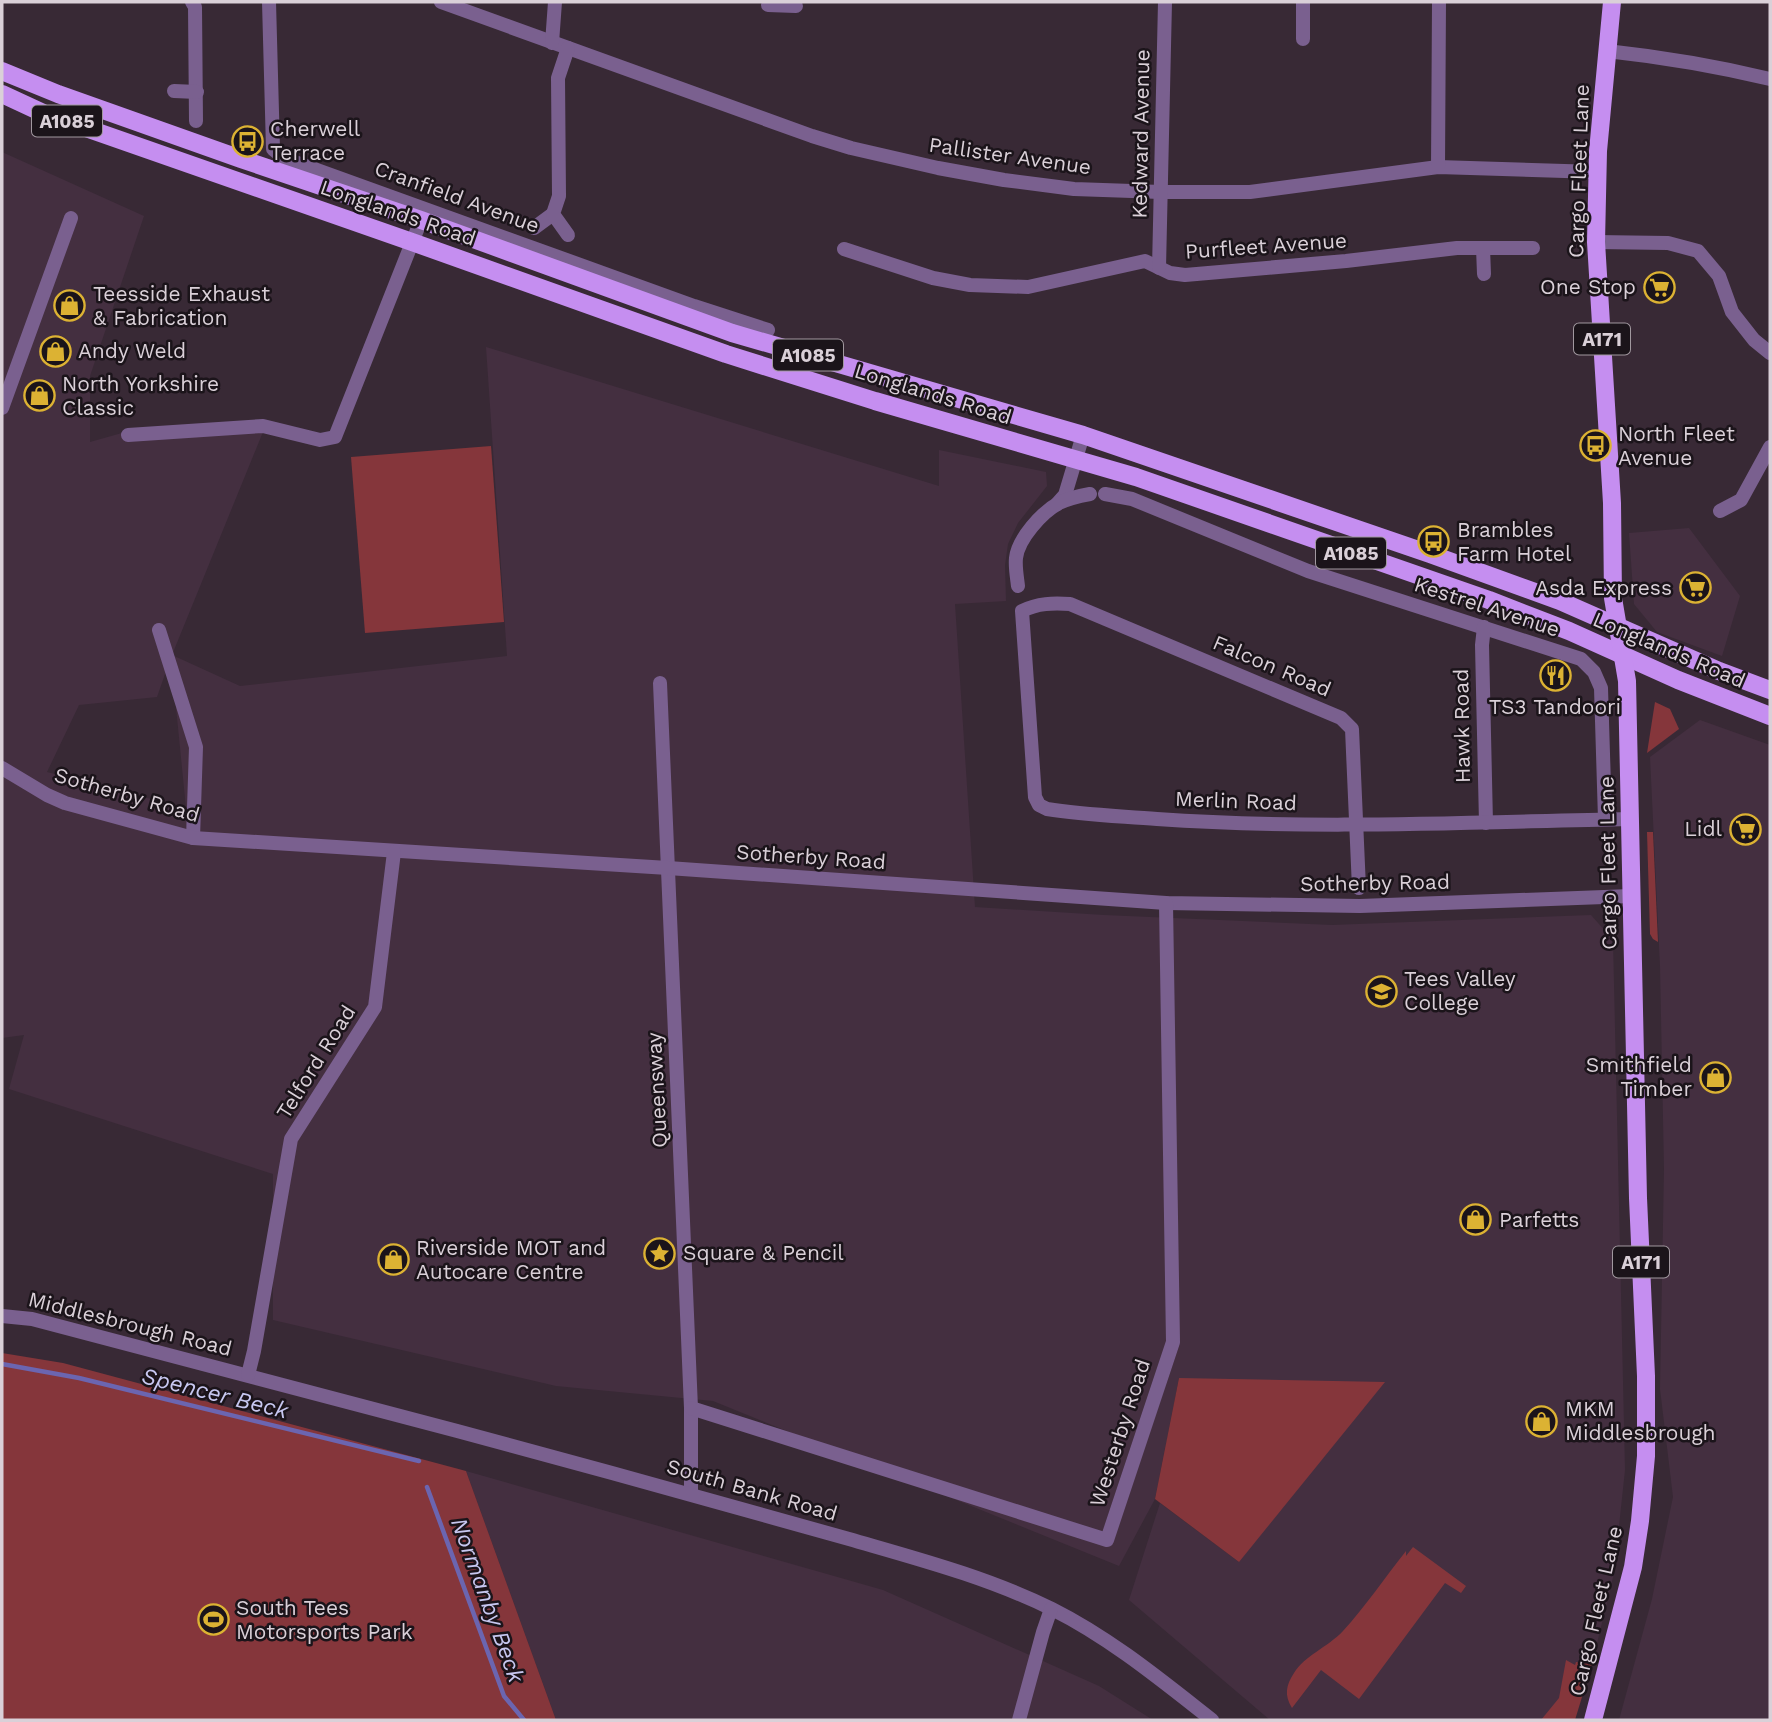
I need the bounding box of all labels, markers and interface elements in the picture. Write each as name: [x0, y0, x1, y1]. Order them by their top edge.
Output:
street label: Kedward Avenue: [1127, 49, 1154, 219]
street label: Cargo Fleet Lane: [1563, 84, 1594, 258]
road number: A1085: [32, 105, 102, 136]
place label: Cherwell Terrace: [270, 116, 361, 165]
bus stop icon: Cherwell Terrace: [230, 124, 264, 158]
street label: Pallister Avenue: [927, 132, 1093, 179]
street label: Cranfield Avenue: [371, 155, 543, 238]
street label: Longlands Road: [317, 174, 479, 251]
street label: Purfleet Avenue: [1184, 227, 1348, 264]
supermarket icon: One Stop: [1642, 270, 1676, 304]
place label: One Stop: [1540, 274, 1636, 299]
place label: Teesside Exhaust & Fabrication: [93, 281, 270, 330]
shop icon: Teesside Exhaust & Fabrication: [53, 289, 87, 323]
road number: A171: [1574, 324, 1630, 354]
shop icon: Andy Weld: [38, 334, 72, 368]
place label: Andy Weld: [78, 338, 186, 363]
road number: A1085: [773, 340, 843, 370]
street label: Longlands Road: [852, 358, 1015, 429]
place label: North Yorkshire Classic: [62, 371, 219, 420]
shop icon: North Yorkshire Classic: [22, 379, 56, 413]
place label: North Fleet Avenue: [1618, 421, 1735, 470]
bus stop icon: North Fleet Avenue: [1578, 429, 1612, 463]
place label: Brambles Farm Hotel: [1457, 517, 1572, 566]
bus stop icon: Brambles Farm Hotel: [1417, 525, 1451, 559]
road number: A1085: [1316, 538, 1386, 568]
street label: Kestrel Avenue: [1411, 571, 1563, 642]
supermarket icon: Asda Express: [1678, 571, 1712, 605]
place label: Asda Express: [1535, 575, 1672, 600]
street label: Longlands Road: [1589, 606, 1749, 693]
street label: Falcon Road: [1209, 629, 1335, 702]
restaurant icon: TS3 Tandoori: [1538, 658, 1572, 692]
street label: Hawk Road: [1448, 669, 1475, 783]
place label: TS3 Tandoori: [1489, 694, 1621, 719]
street label: Sotherby Road: [52, 762, 203, 827]
street label: Cargo Fleet Lane: [1593, 776, 1622, 950]
street label: Merlin Road: [1175, 786, 1297, 815]
supermarket icon: Lidl: [1728, 812, 1762, 846]
place label: Lidl: [1684, 816, 1723, 841]
street label: Sotherby Road: [735, 839, 887, 874]
street label: Sotherby Road: [1300, 869, 1450, 896]
place label: Tees Valley College: [1404, 966, 1516, 1015]
school or university icon: Tees Valley College: [1364, 974, 1398, 1008]
street label: Telford Road: [271, 1000, 360, 1123]
street label: Queensway: [641, 1031, 672, 1148]
place label: Smithfield Timber: [1586, 1052, 1692, 1101]
shop icon: Smithfield Timber: [1698, 1060, 1732, 1094]
shop icon: Parfetts: [1459, 1203, 1493, 1237]
place label: Parfetts: [1499, 1207, 1579, 1232]
place label: Riverside MOT and Autocare Centre: [416, 1235, 606, 1284]
place icon: Square & Pencil: [643, 1236, 677, 1270]
place label: Square & Pencil: [683, 1240, 844, 1265]
shop icon: Riverside MOT and Autocare Centre: [376, 1243, 410, 1277]
road number: A171: [1613, 1246, 1669, 1278]
street label: Middlesbrough Road: [26, 1286, 235, 1361]
street label: Westerby Road: [1084, 1356, 1155, 1510]
water label: Spencer Beck: [139, 1362, 292, 1425]
place label: MKM Middlesbrough: [1565, 1396, 1716, 1445]
shop icon: MKM Middlesbrough: [1525, 1404, 1559, 1438]
street label: South Bank Road: [664, 1453, 840, 1526]
water label: Normanby Beck: [445, 1514, 530, 1688]
street label: Cargo Fleet Lane: [1564, 1523, 1627, 1698]
place label: South Tees Motorsports Park: [236, 1595, 413, 1644]
sports icon: South Tees Motorsports Park: [196, 1603, 230, 1637]

